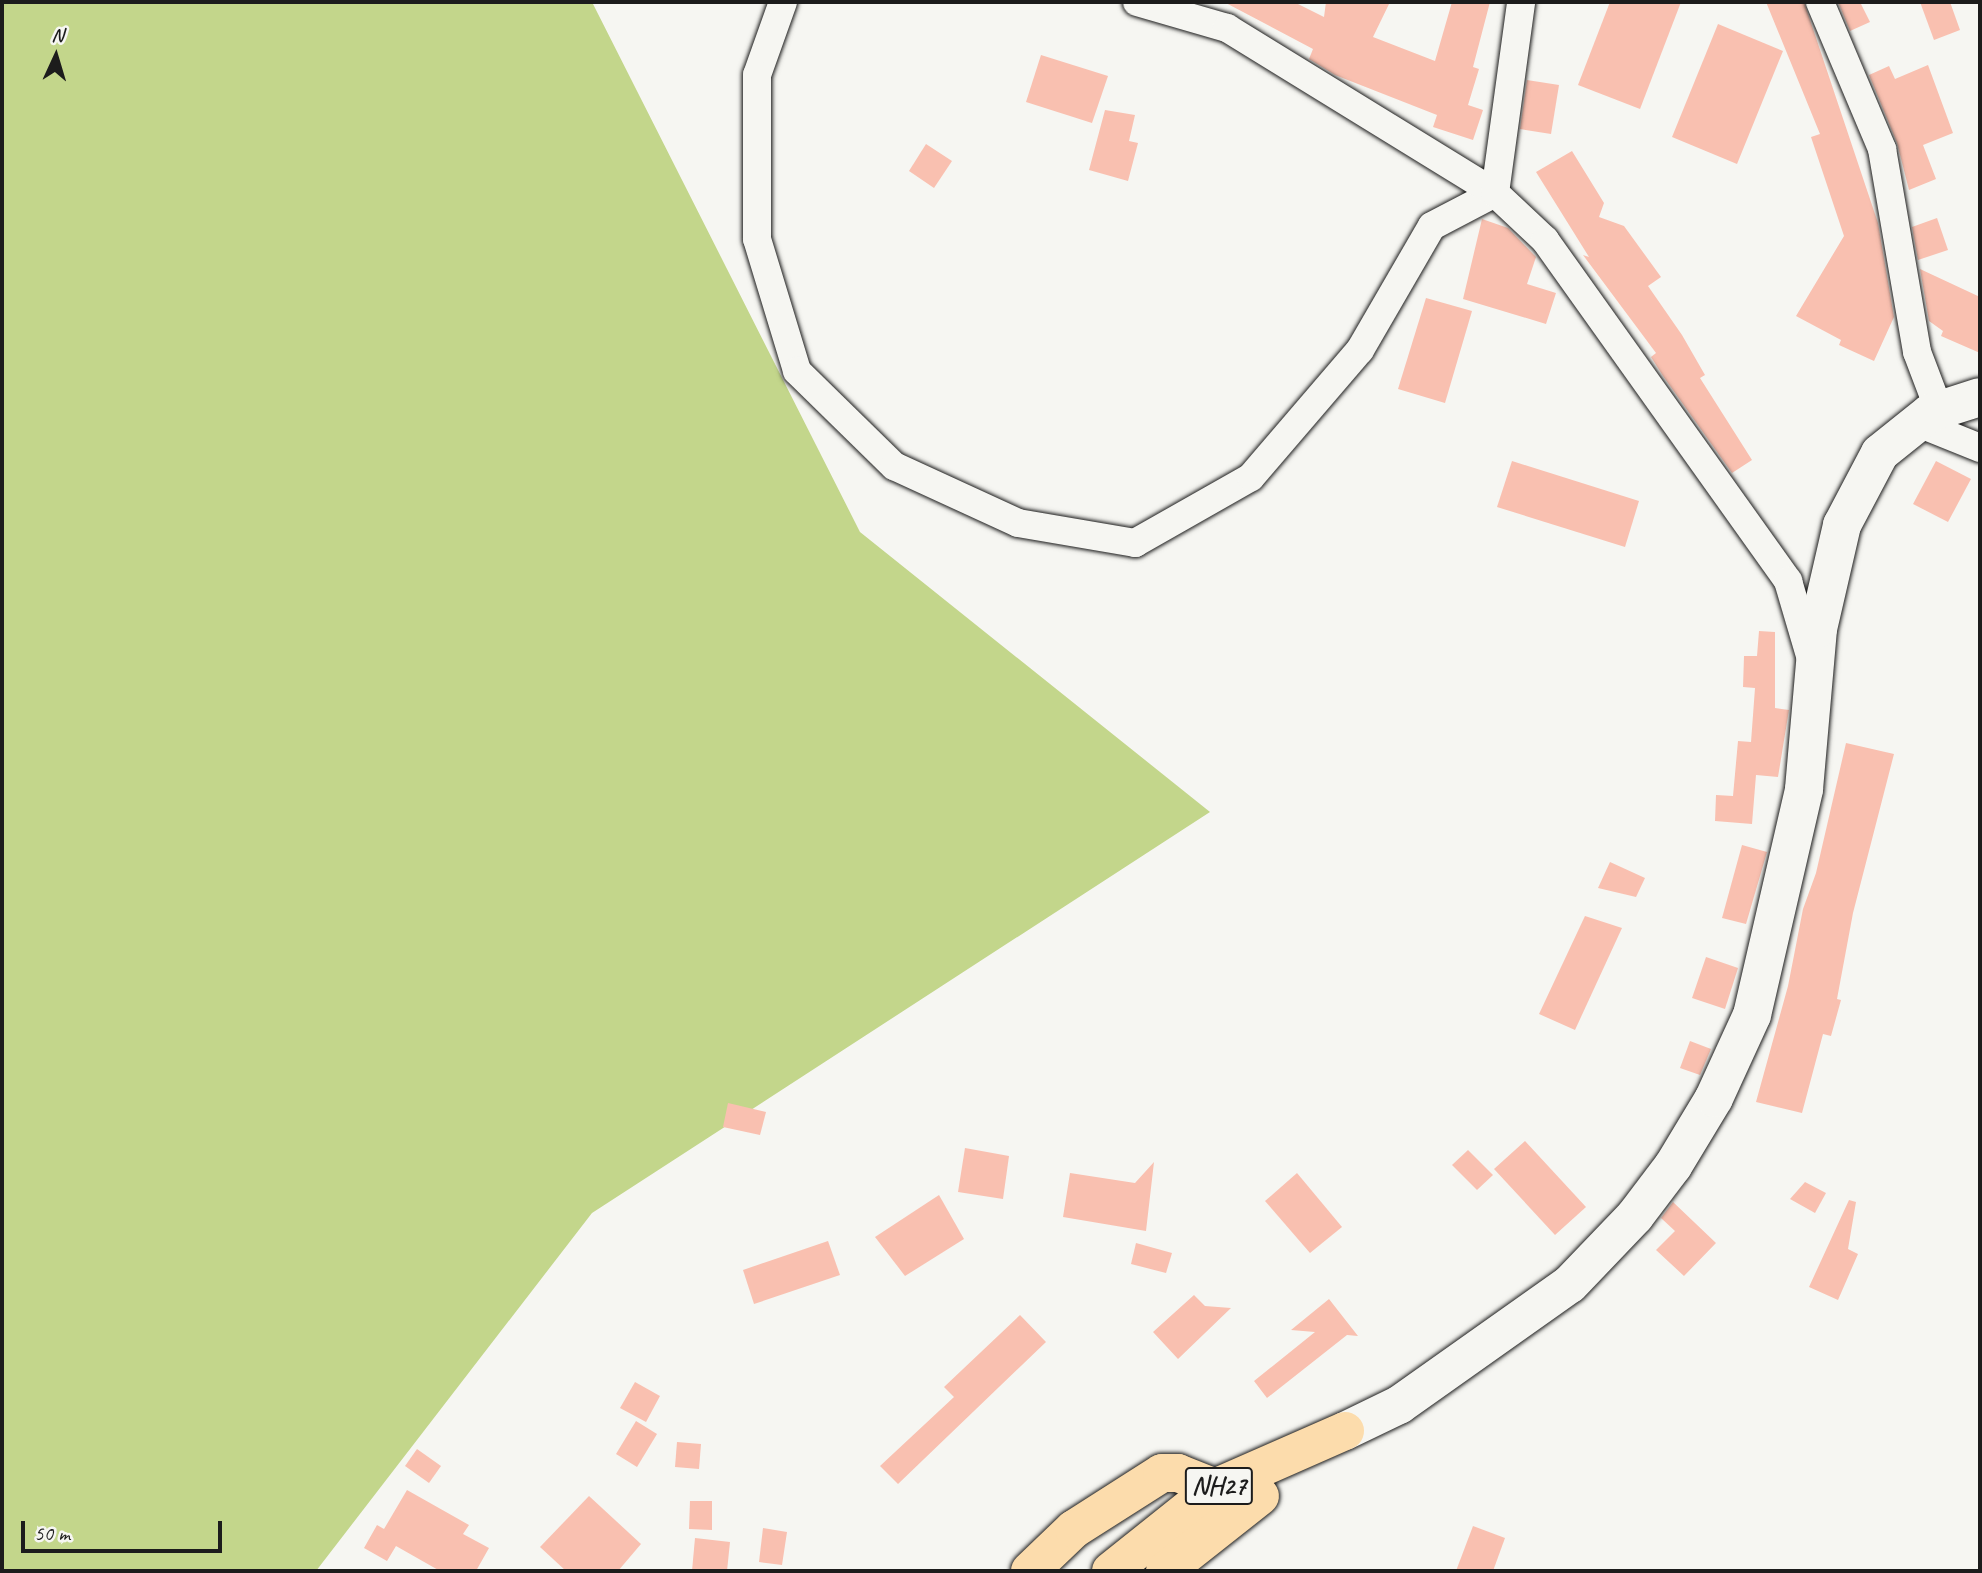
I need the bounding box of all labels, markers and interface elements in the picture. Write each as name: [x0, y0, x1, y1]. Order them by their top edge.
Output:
north arrow: [21, 21, 91, 91]
text: N: [51, 23, 64, 47]
road number: NH27: [1184, 1464, 1254, 1508]
scale bar: [24, 1506, 226, 1550]
text: 50 m: [34, 1520, 70, 1546]

